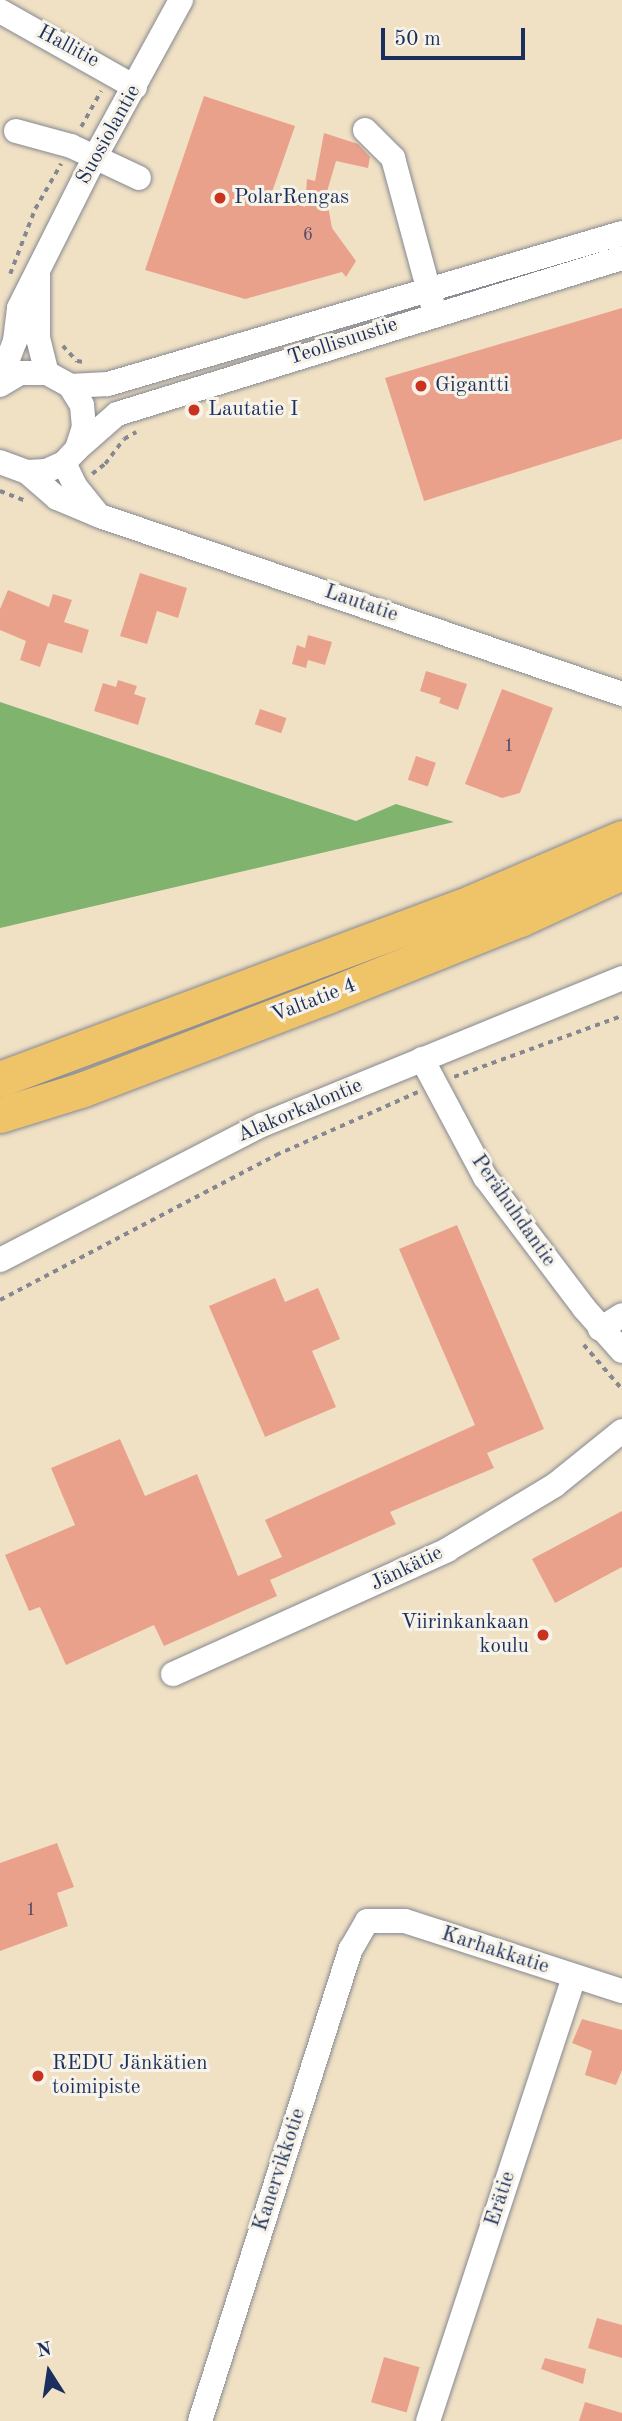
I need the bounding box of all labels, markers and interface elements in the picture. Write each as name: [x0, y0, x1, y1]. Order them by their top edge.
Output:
scale bar: [384, 14, 528, 58]
street label: Hallitie: [33, 20, 103, 74]
text: 50 m: [394, 29, 441, 50]
street label: Suosiolantie: [71, 81, 147, 189]
place label: PolarRengas: [234, 185, 349, 211]
marker: PolarRengas: [212, 190, 228, 206]
house number: 6: [303, 224, 313, 246]
street label: Teollisuustie: [285, 312, 401, 372]
place label: Gigantti: [435, 373, 509, 399]
marker: Gigantti: [413, 378, 429, 394]
place label: Lautatie I: [208, 397, 298, 423]
marker: Lautatie I: [186, 402, 202, 418]
street label: Lautatie: [321, 580, 401, 628]
house number: 1: [504, 735, 514, 757]
street label: Valtatie 4: [268, 973, 360, 1029]
street label: Alakorkalontie: [234, 1073, 366, 1149]
street label: Perähuhdantie: [465, 1150, 561, 1272]
street label: Jänkätie: [367, 1541, 447, 1597]
place label: Viirinkankaan koulu: [401, 1610, 529, 1660]
marker: Viirinkankaan koulu: [535, 1627, 551, 1643]
house number: 1: [26, 1899, 36, 1921]
street label: Karhakkatie: [438, 1922, 552, 1980]
place label: REDU Jänkätien toimipiste: [52, 2051, 208, 2101]
marker: REDU Jänkätien toimipiste: [30, 2068, 46, 2084]
street label: Kanervikkotie: [248, 2105, 312, 2235]
street label: Erätie: [480, 2168, 522, 2230]
north arrow: [14, 2337, 84, 2407]
text: N: [35, 2340, 54, 2362]

